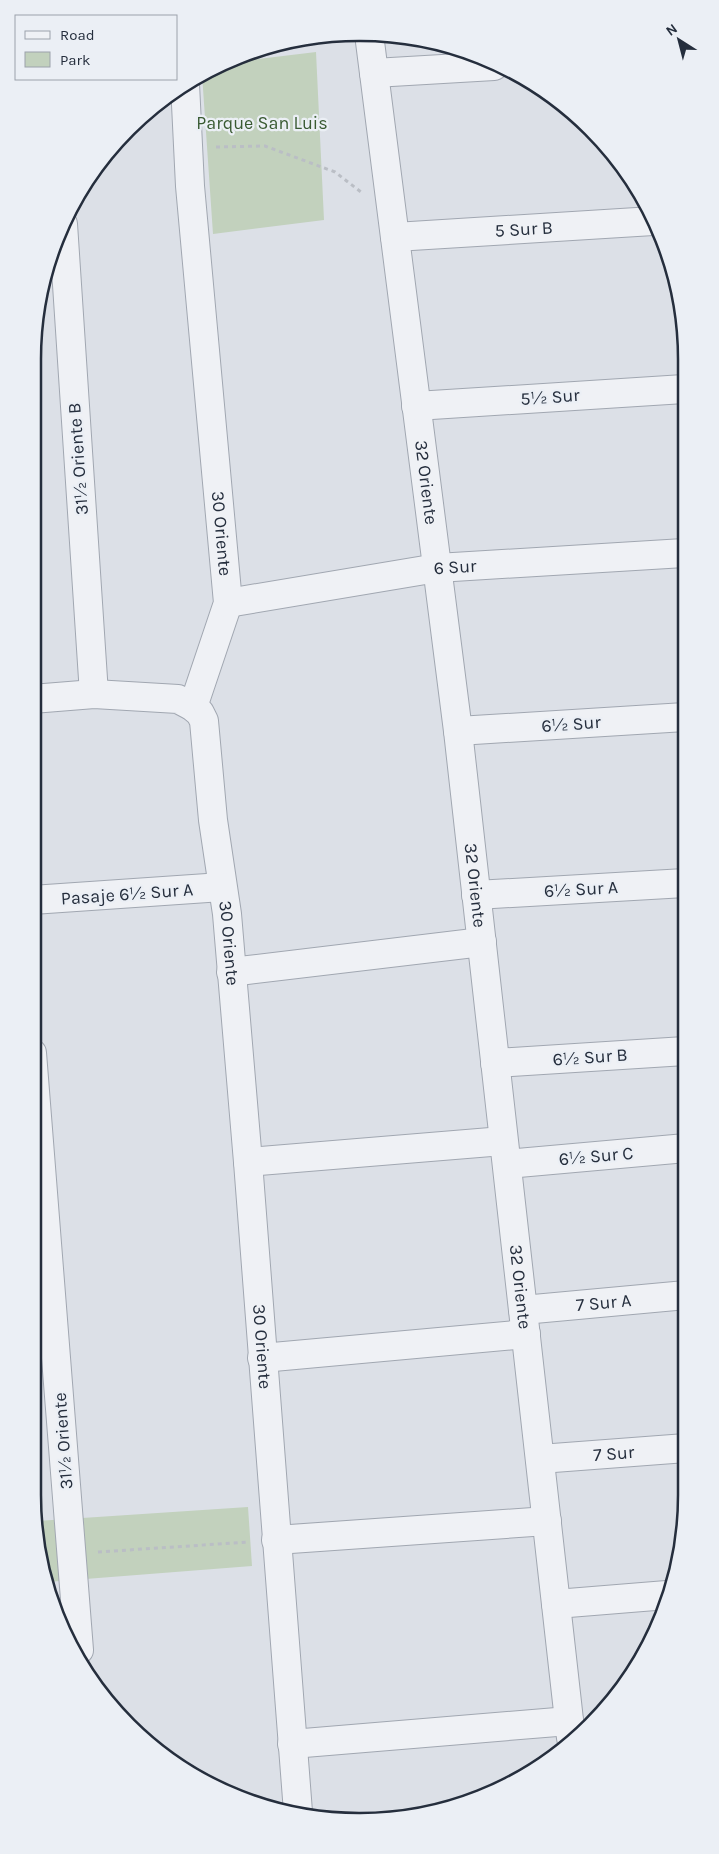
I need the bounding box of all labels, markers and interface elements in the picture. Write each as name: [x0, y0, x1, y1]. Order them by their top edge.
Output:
legend: [15, 15, 178, 80]
north arrow: [654, 15, 704, 65]
text: N: [663, 20, 681, 40]
text: Road: [60, 26, 95, 44]
text: Park: [60, 51, 90, 69]
park label: Parque San Luis: [196, 112, 328, 134]
street label: 5 Sur B: [494, 216, 553, 242]
street label: 5½ Sur: [520, 384, 581, 410]
street label: 31½ Oriente B: [63, 402, 93, 516]
street label: 32 Oriente: [410, 439, 443, 526]
street label: 30 Oriente: [207, 490, 236, 577]
street label: 6 Sur: [433, 555, 478, 579]
street label: 6½ Sur: [540, 711, 602, 737]
street label: 32 Oriente: [460, 842, 491, 929]
street label: 6½ Sur A: [543, 876, 619, 902]
street label: Pasaje 6½ Sur A: [60, 878, 194, 910]
street label: 30 Oriente: [214, 899, 244, 986]
street label: 6½ Sur B: [552, 1043, 628, 1071]
street label: 6½ Sur C: [558, 1142, 634, 1170]
street label: 32 Oriente: [505, 1243, 536, 1330]
street label: 7 Sur A: [575, 1289, 632, 1316]
street label: 30 Oriente: [248, 1303, 276, 1390]
street label: 31½ Oriente: [49, 1392, 77, 1490]
street label: 7 Sur: [592, 1441, 636, 1466]

